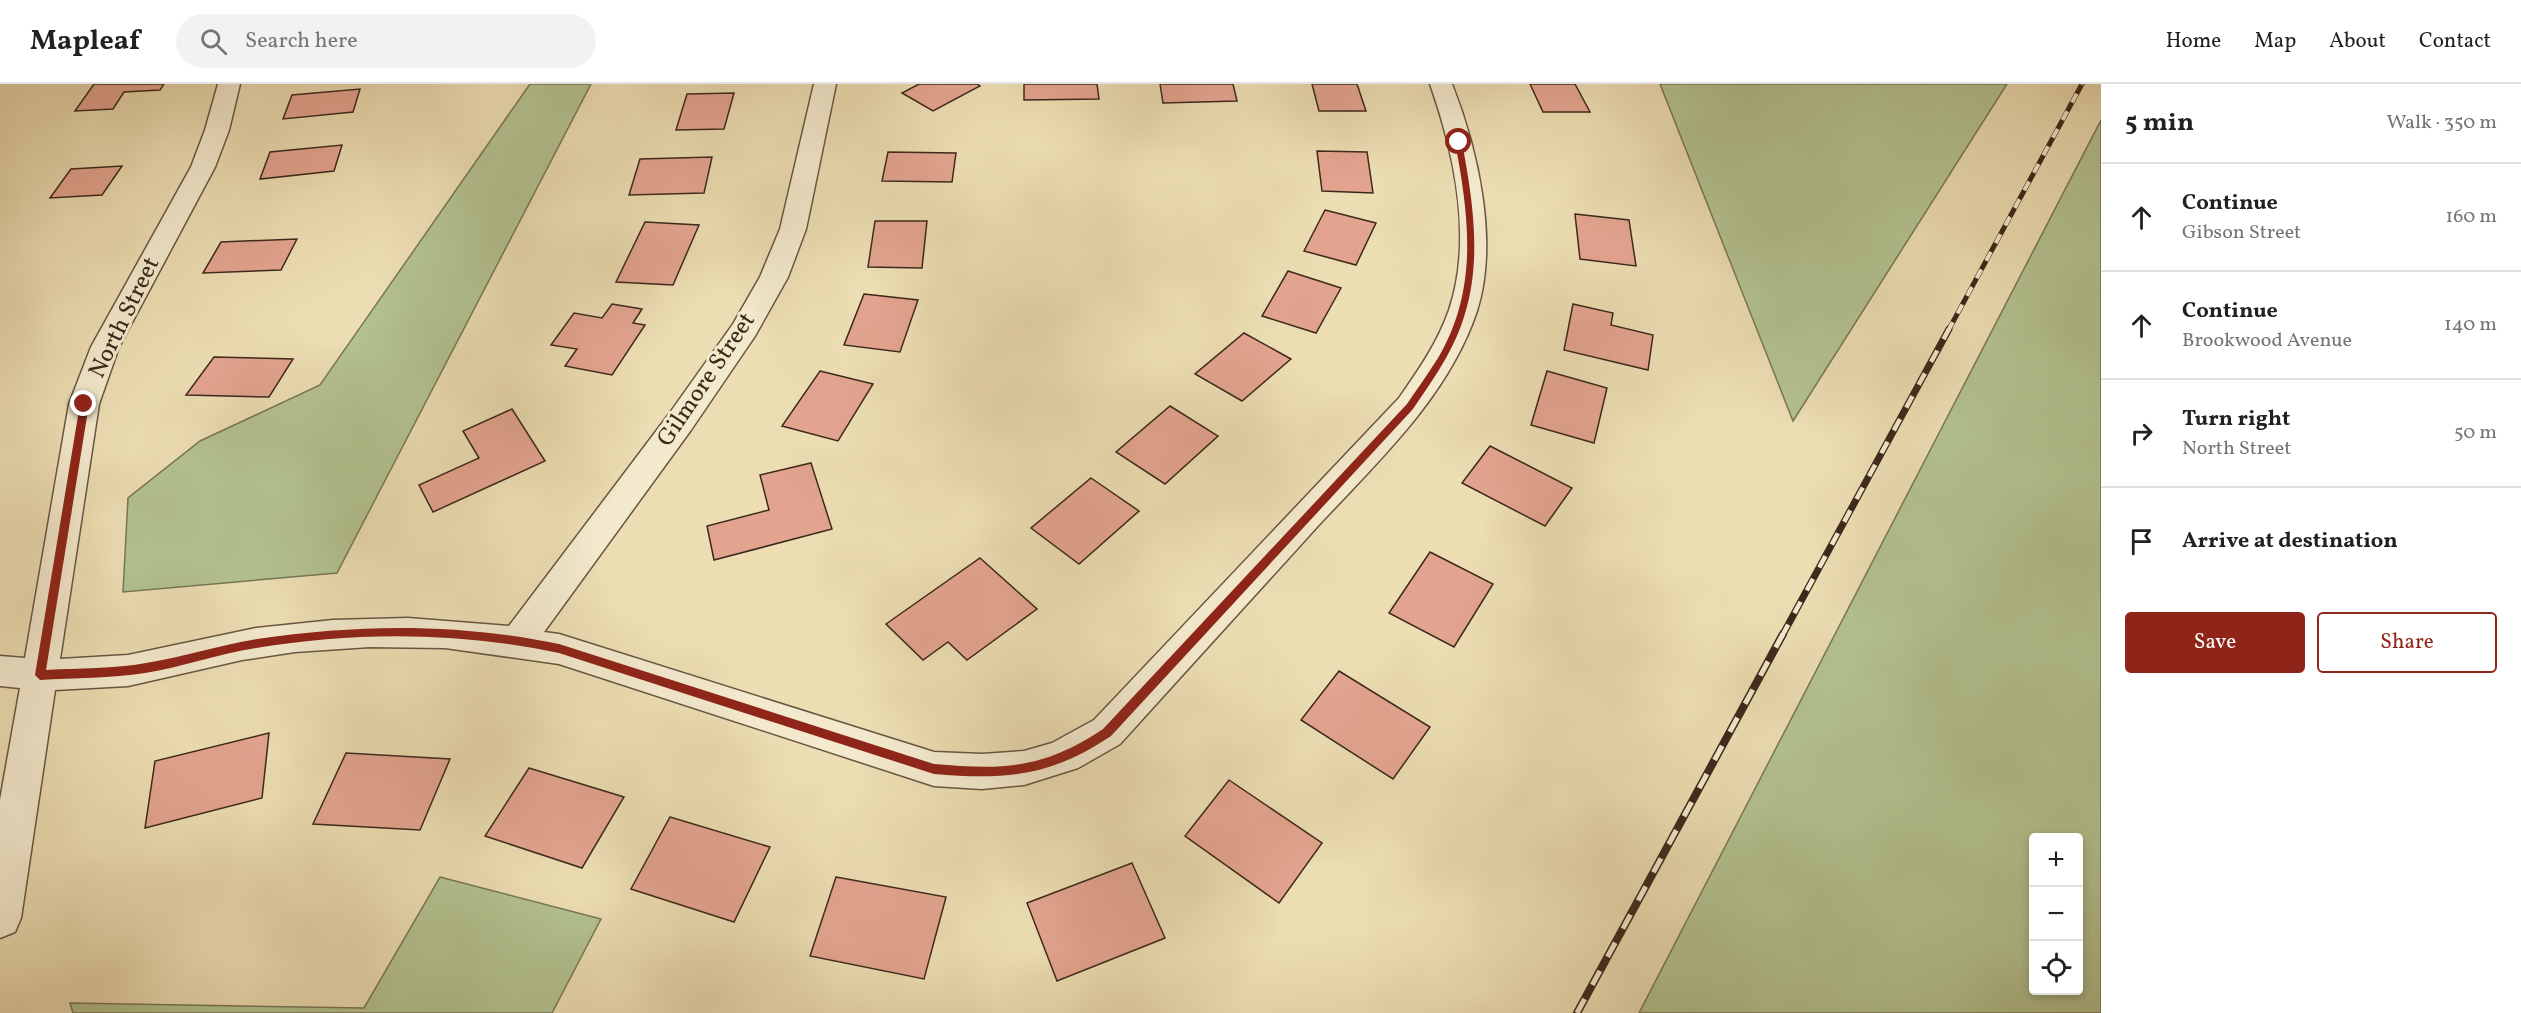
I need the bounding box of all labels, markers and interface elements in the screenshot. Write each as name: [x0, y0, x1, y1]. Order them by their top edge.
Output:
search box: [176, 14, 596, 68]
text: Mapleaf: [30, 22, 140, 61]
icon: search: [197, 25, 230, 58]
text: Search here: [245, 26, 358, 57]
text: Home: [2166, 27, 2221, 56]
text: Map: [2254, 27, 2296, 56]
text: About: [2329, 27, 2386, 56]
text: Contact: [2419, 27, 2491, 56]
text: 5 min: [2125, 105, 2194, 141]
text: Walk · 350 m: [2386, 109, 2497, 137]
route start: [1445, 128, 1471, 154]
text: Continue: [2182, 188, 2278, 219]
icon: ahead: [2125, 201, 2158, 234]
text: 160 m: [2445, 203, 2497, 231]
text: Gibson Street: [2182, 219, 2301, 247]
street label: North Street: [81, 252, 169, 384]
text: Continue: [2182, 296, 2278, 327]
street label: Gilmore Street: [650, 306, 764, 454]
icon: ahead: [2125, 309, 2158, 342]
text: 140 m: [2444, 311, 2497, 339]
text: Brookwood Avenue: [2182, 327, 2352, 355]
route end: [70, 390, 96, 416]
text: Turn right: [2182, 404, 2290, 435]
icon: right: [2125, 417, 2158, 450]
text: 50 m: [2454, 419, 2497, 447]
text: North Street: [2182, 435, 2291, 463]
icon: arrive: [2125, 525, 2158, 558]
text: Arrive at destination: [2182, 526, 2398, 557]
button: Save: [2125, 612, 2305, 673]
button: Share: [2317, 612, 2497, 673]
map controls: [2029, 833, 2083, 995]
button: +: [2029, 833, 2083, 887]
button: −: [2029, 887, 2083, 941]
button: locate: [2029, 941, 2083, 995]

